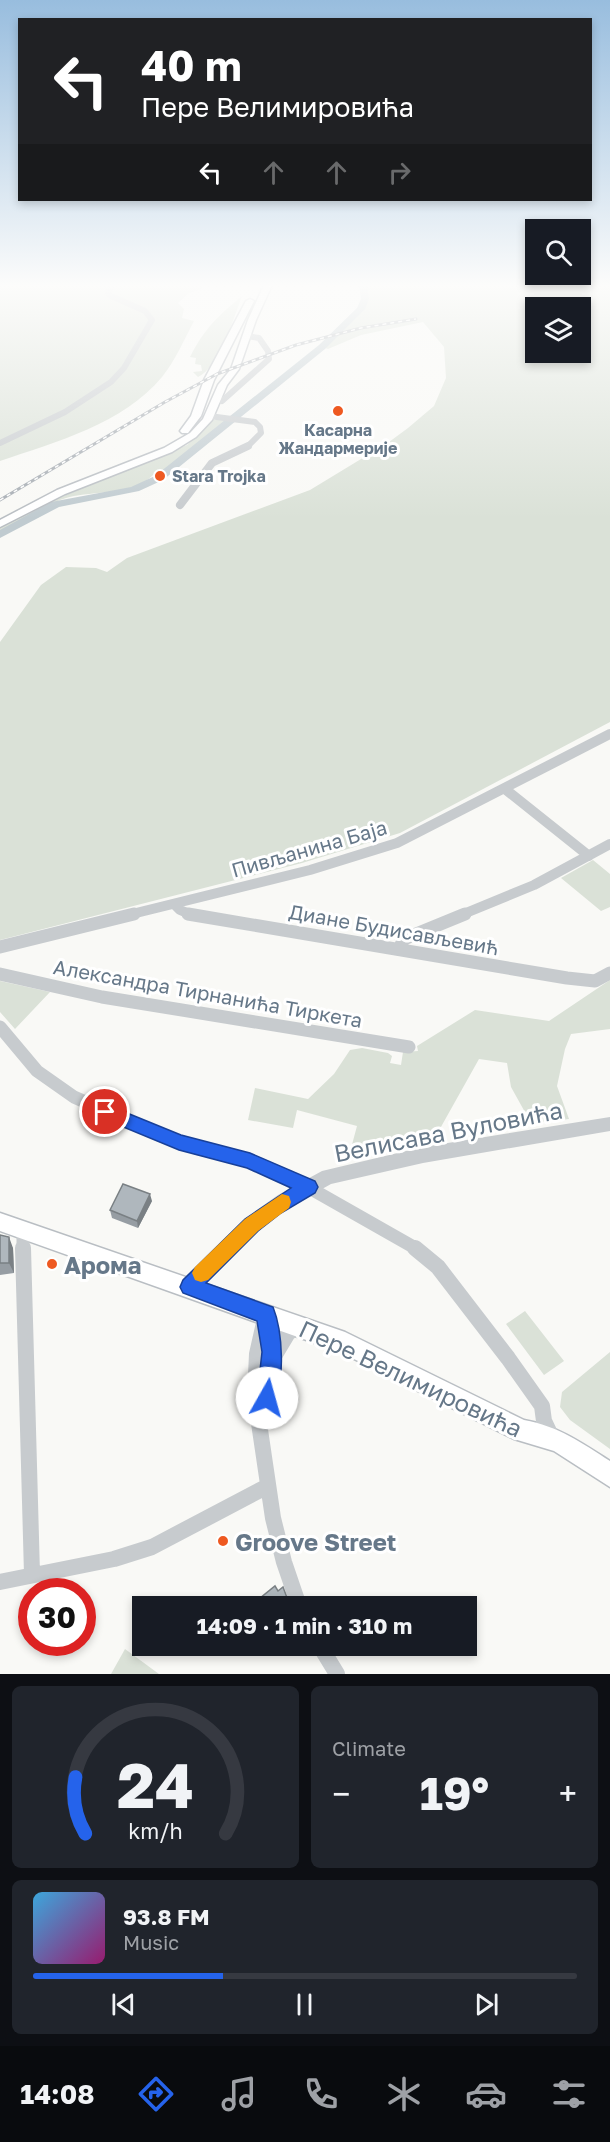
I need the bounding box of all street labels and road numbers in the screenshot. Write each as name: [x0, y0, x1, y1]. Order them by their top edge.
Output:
street label: Пивљанина Баја: [228, 814, 390, 882]
street label: Диане Будисављевић: [287, 899, 501, 959]
street label: Александра Тирнанића Тиркета: [52, 954, 364, 1032]
street label: Велисава Вуловића: [331, 1095, 565, 1167]
street label: Пере Велимировића: [295, 1314, 527, 1442]

